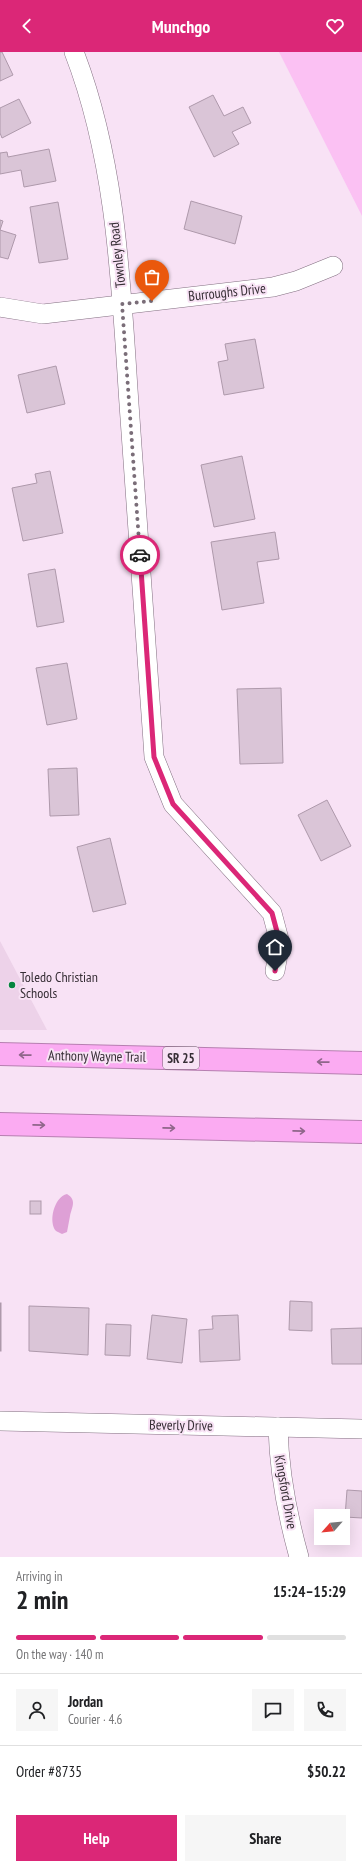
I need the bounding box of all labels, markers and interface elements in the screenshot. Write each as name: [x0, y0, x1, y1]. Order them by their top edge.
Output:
icon: back: [16, 15, 38, 37]
text: Munchgo: [152, 15, 210, 38]
icon: heart: [324, 15, 346, 37]
street label: Townley Road: [105, 221, 129, 289]
pin: [135, 260, 169, 301]
icon: bag: [141, 266, 163, 288]
street label: Burroughs Drive: [187, 279, 267, 305]
courier: [120, 535, 160, 575]
icon: car: [129, 544, 151, 566]
pin: [258, 930, 292, 971]
icon: home: [264, 936, 286, 958]
place label: Toledo Christian Schools: [20, 968, 98, 1002]
marker: Toledo Christian Schools: [7, 980, 17, 990]
street label: Anthony Wayne Trail: [48, 1046, 147, 1066]
road number: SR 25: [163, 1047, 199, 1069]
one-way arrow: [19, 1051, 32, 1058]
one-way arrow: [317, 1058, 330, 1066]
one-way arrow: [32, 1121, 45, 1129]
one-way arrow: [162, 1124, 175, 1132]
one-way arrow: [292, 1127, 305, 1135]
street label: Beverly Drive: [149, 1415, 213, 1435]
street label: Kingsford Drive: [271, 1454, 301, 1531]
north arrow: [314, 1509, 350, 1545]
map controls: [314, 1509, 350, 1545]
text: Arriving in: [16, 1568, 63, 1585]
text: 15:24–15:29: [273, 1582, 346, 1601]
text: 2 min: [16, 1583, 69, 1616]
text: On the way · 140 m: [16, 1646, 103, 1663]
button: person: [16, 1689, 58, 1731]
button: chat: [252, 1689, 294, 1731]
button: phone: [304, 1689, 346, 1731]
text: Jordan: [68, 1692, 103, 1711]
text: Courier · 4.6: [68, 1711, 122, 1728]
text: Order #8735: [16, 1762, 82, 1781]
text: $50.22: [307, 1762, 346, 1781]
button: Help: [16, 1815, 177, 1861]
button: Share: [185, 1815, 346, 1861]

